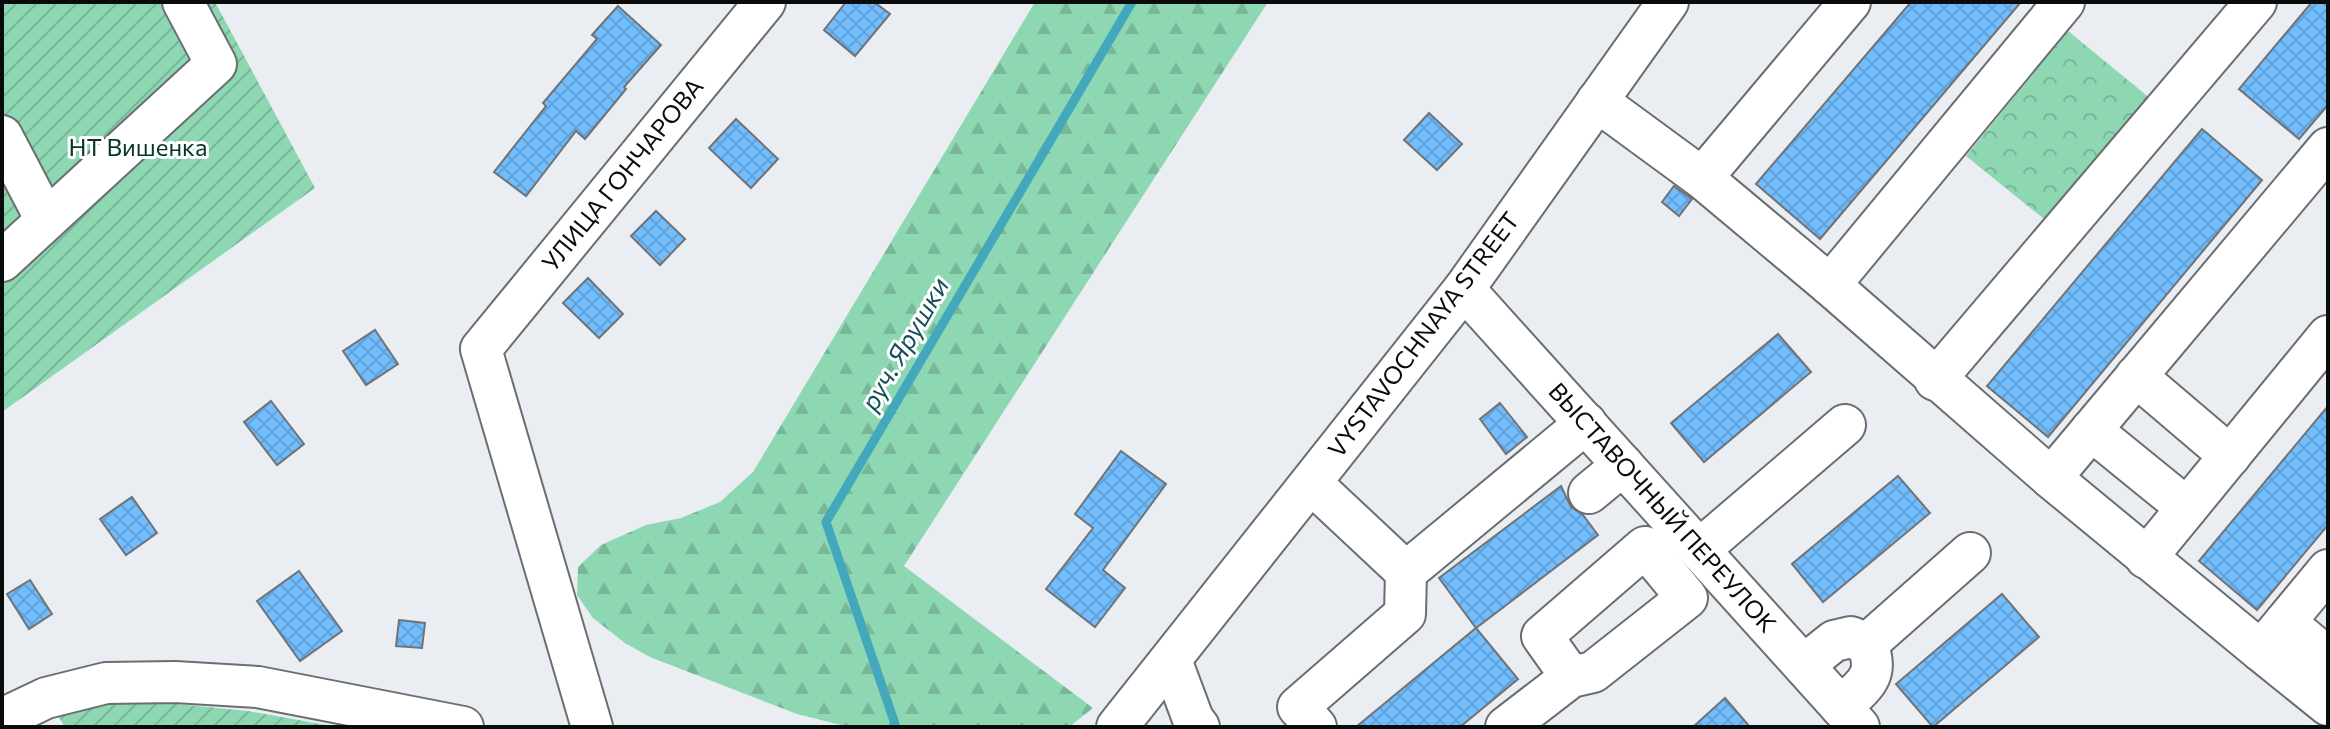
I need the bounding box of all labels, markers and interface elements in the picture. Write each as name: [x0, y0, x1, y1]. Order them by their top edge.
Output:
street label: УЛИЦА ГОНЧАРОВА: [535, 72, 708, 276]
park label: НТ Вишенка: [69, 132, 207, 161]
street label: VYSTAVOCHNAYA STREET: [1321, 206, 1525, 463]
water label: руч. Ярушки: [853, 271, 954, 416]
street label: ВЫСТАВОЧНЫЙ ПЕРЕУЛОК: [1543, 376, 1783, 638]

